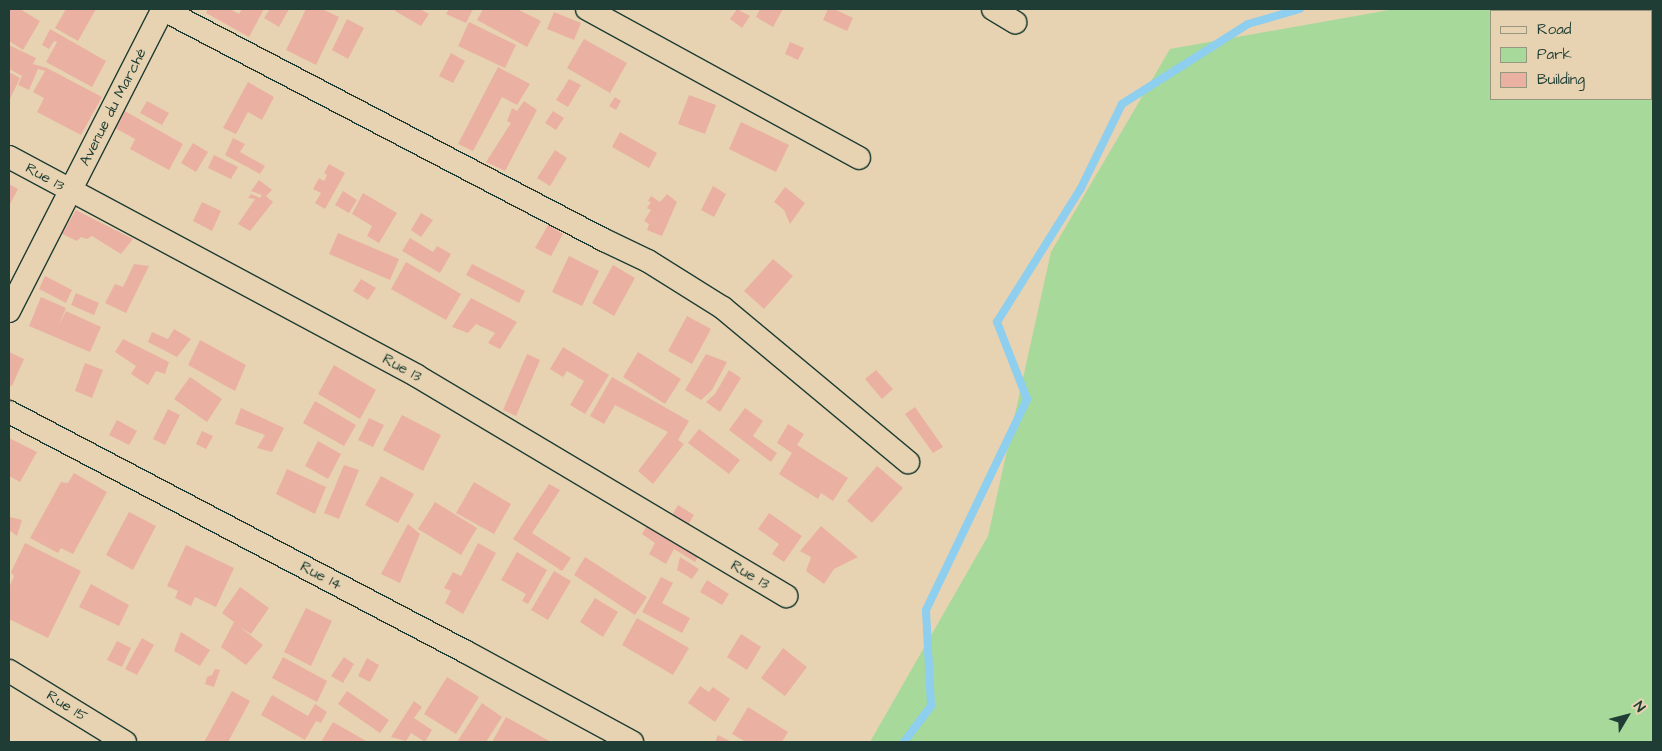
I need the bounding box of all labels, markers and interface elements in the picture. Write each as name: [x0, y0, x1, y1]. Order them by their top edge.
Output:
legend: [1490, 10, 1652, 100]
text: Road: [1537, 19, 1571, 40]
text: Park: [1537, 44, 1572, 65]
street label: Avenue du Marché: [76, 45, 150, 169]
text: Building: [1537, 69, 1585, 90]
street label: Rue 13: [22, 159, 68, 195]
street label: Rue 13: [379, 350, 425, 386]
street label: Rue 13: [727, 556, 773, 594]
street label: Rue 14: [297, 558, 345, 594]
street label: Rue 15: [43, 686, 91, 726]
north arrow: [1602, 691, 1652, 741]
text: N: [1628, 697, 1650, 716]

